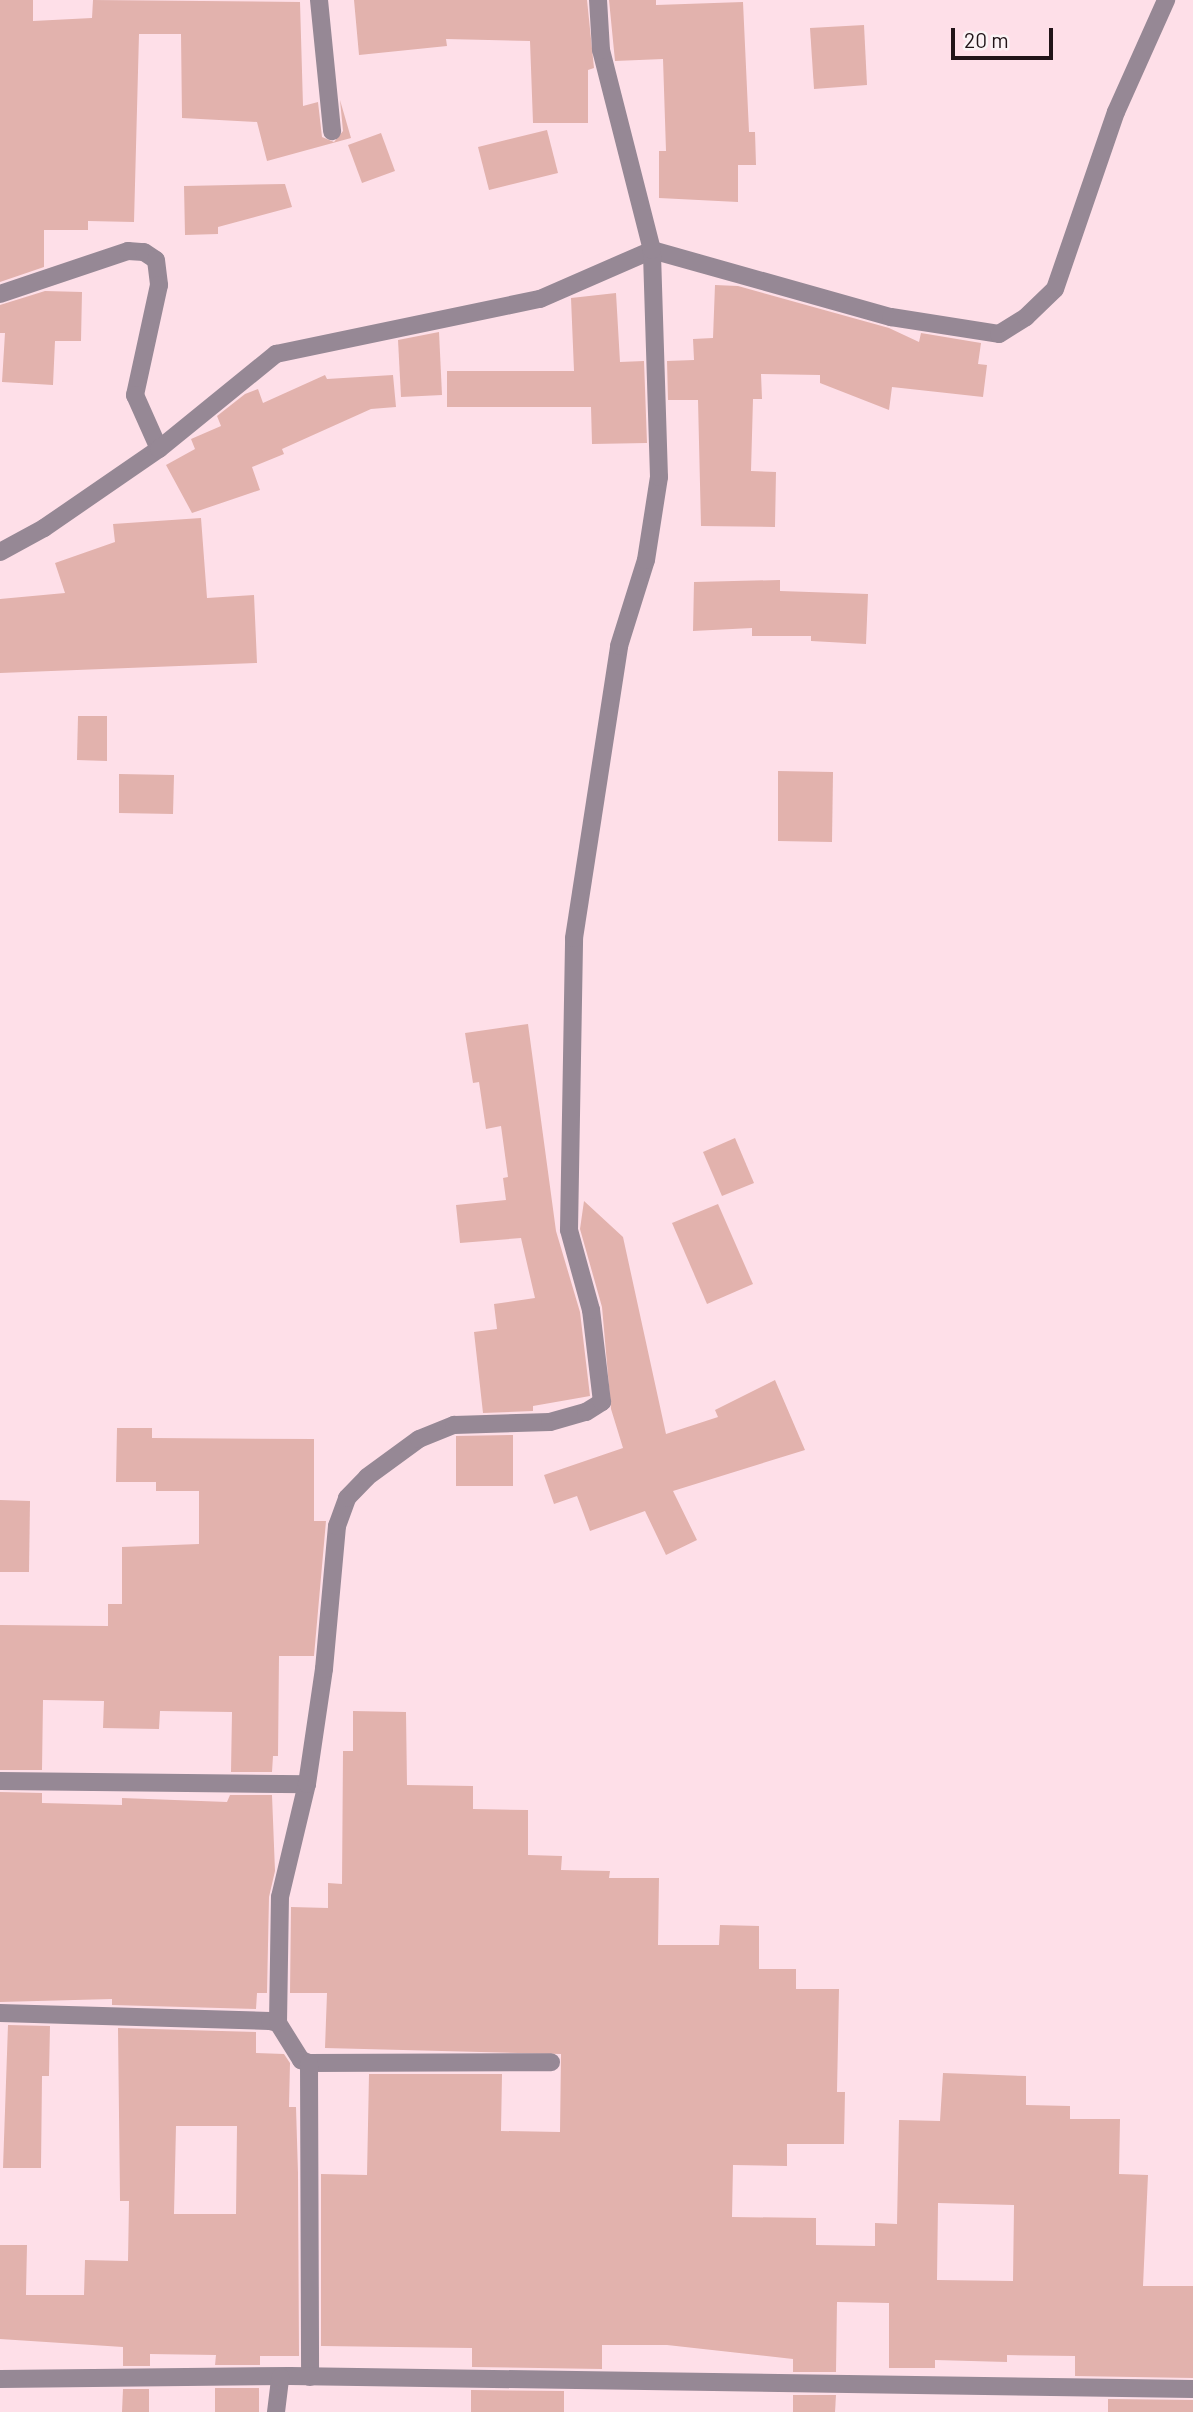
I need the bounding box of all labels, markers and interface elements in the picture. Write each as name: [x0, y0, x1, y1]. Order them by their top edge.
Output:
scale bar: [955, 14, 1056, 58]
text: 20 m: [964, 27, 1009, 52]

